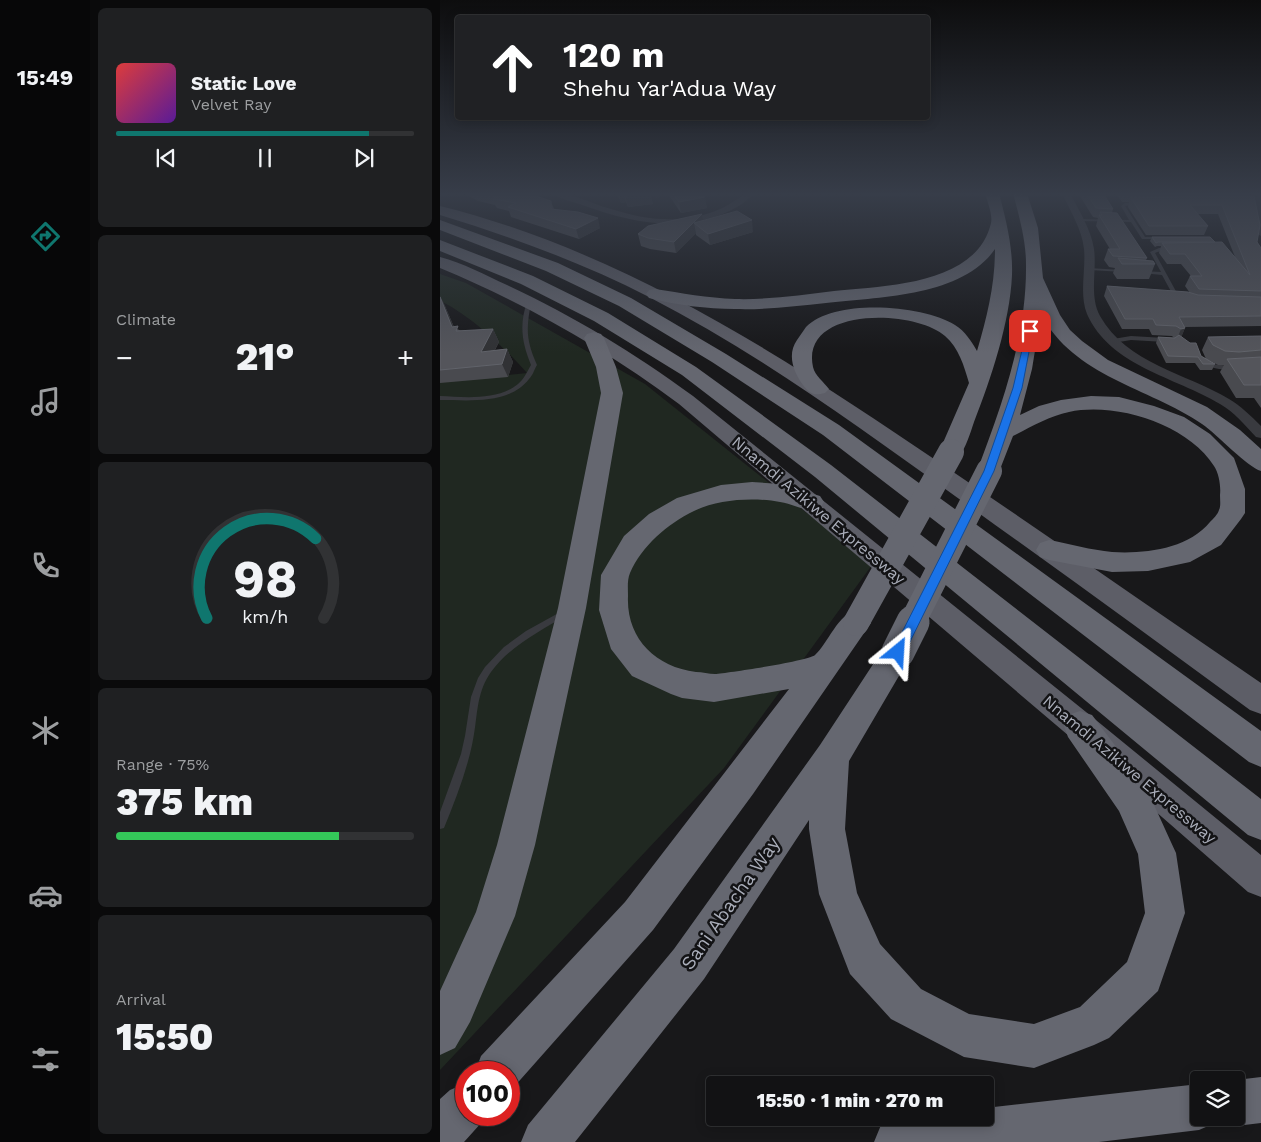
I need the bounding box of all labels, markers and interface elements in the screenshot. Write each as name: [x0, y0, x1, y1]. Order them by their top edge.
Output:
text: 120 m: [563, 34, 664, 76]
icon: ahead: [480, 35, 545, 100]
text: 15:49: [17, 65, 73, 90]
text: Static Love: [191, 72, 296, 95]
text: Shehu Yar'Adua Way: [563, 76, 776, 101]
text: Velvet Ray: [191, 95, 271, 114]
icon: previous: [152, 144, 180, 172]
icon: pause: [251, 144, 279, 172]
icon: next: [350, 144, 378, 172]
icon: directions: [28, 219, 63, 254]
text: Climate: [116, 310, 176, 329]
pin: [1009, 310, 1051, 352]
icon: arrive: [1016, 317, 1044, 345]
text: 21°: [235, 335, 295, 379]
text: −: [116, 341, 133, 374]
text: +: [397, 341, 414, 374]
icon: music: [28, 384, 63, 419]
street label: Nnamdi Azikiwe Expressway: [728, 432, 910, 589]
icon: phone: [28, 548, 63, 583]
text: 98: [233, 549, 297, 610]
text: km/h: [242, 606, 288, 627]
position arrow: [871, 625, 923, 677]
street label: Nnamdi Azikiwe Expressway: [1039, 691, 1221, 848]
icon: climate: [28, 713, 63, 748]
text: Range · 75%: [116, 755, 209, 774]
text: 375 km: [116, 780, 253, 824]
street label: Sani Abacha Way: [676, 832, 785, 974]
icon: car: [28, 878, 63, 913]
text: Arrival: [116, 990, 166, 1009]
text: 15:50: [116, 1015, 214, 1059]
icon: filters: [28, 1042, 63, 1077]
speed limit sign: 100: [455, 1061, 520, 1126]
map controls: [1190, 1071, 1245, 1126]
button: layers: [1190, 1071, 1245, 1126]
text: 15:50 · 1 min · 270 m: [757, 1089, 943, 1112]

